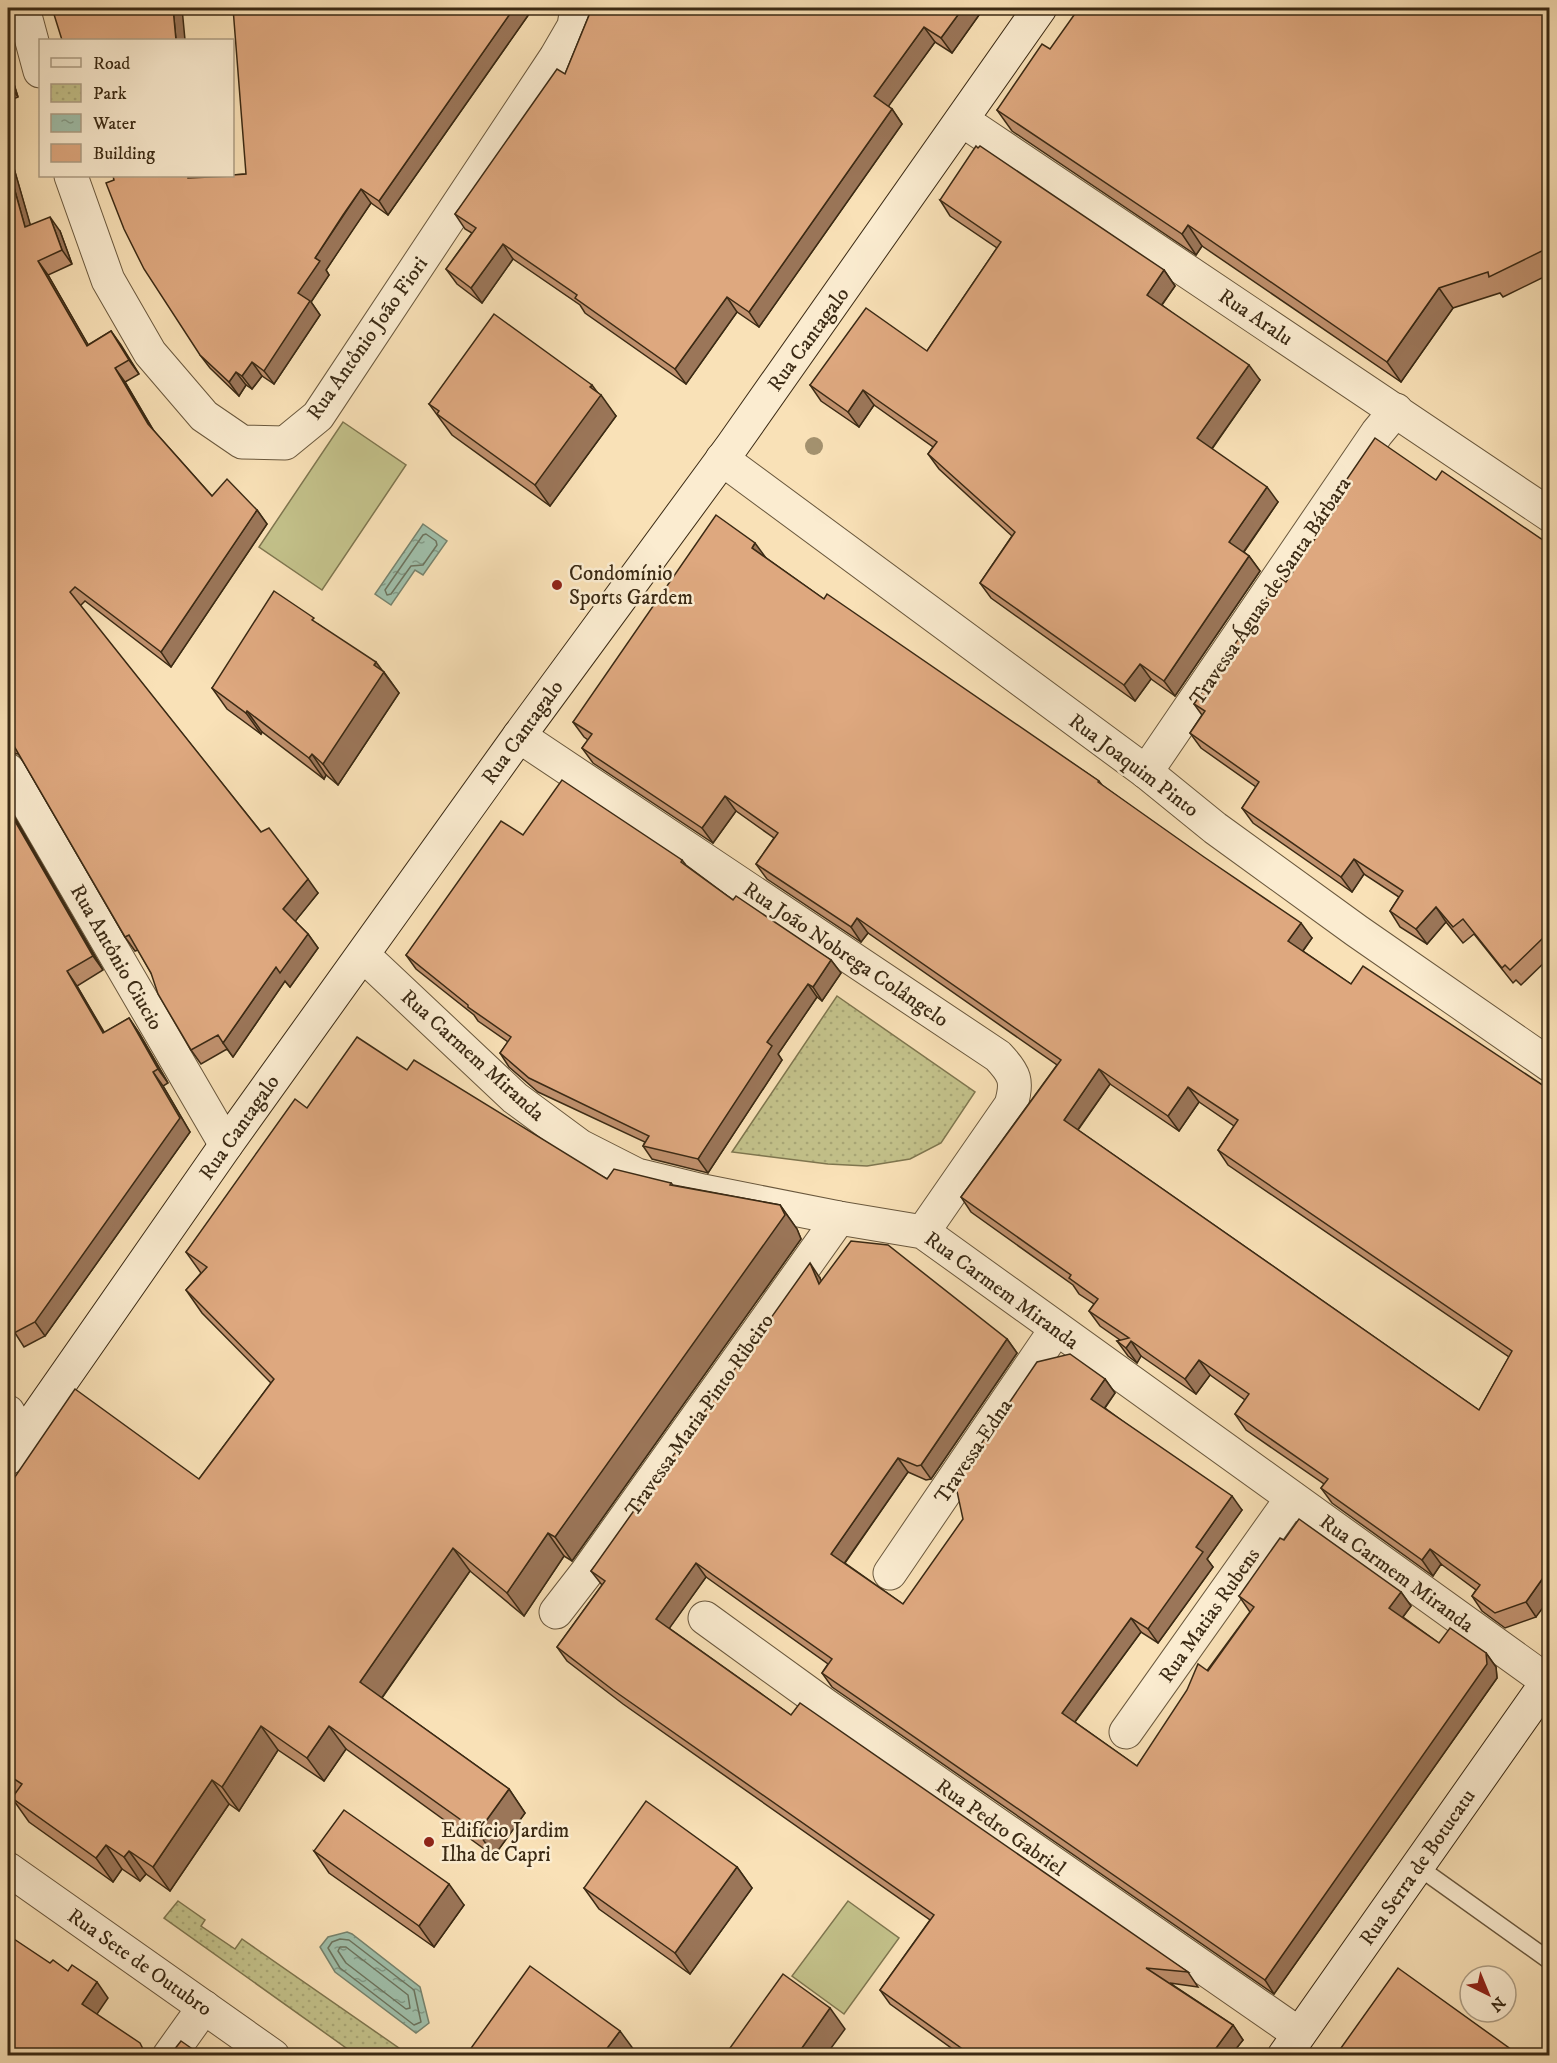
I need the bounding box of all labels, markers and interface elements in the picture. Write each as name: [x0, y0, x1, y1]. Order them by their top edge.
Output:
legend: [39, 39, 234, 177]
text: Road: [93, 53, 130, 75]
text: Park: [93, 83, 127, 105]
text: Water: [92, 113, 136, 135]
text: Building: [93, 143, 155, 165]
street label: Rua Antônio João Fiori: [302, 252, 434, 425]
street label: Rua Cantagalo: [762, 282, 855, 397]
street label: Rua Aralu: [1213, 284, 1298, 352]
street label: Travessa Águas de Santa Bárbara: [1183, 471, 1357, 711]
place label: Condomínio Sports Gardem: [569, 561, 693, 611]
marker: Condomínio Sports Gardem: [550, 578, 564, 592]
street label: Rua Cantagalo: [476, 675, 569, 790]
street label: Rua Joaquim Pinto: [1063, 708, 1204, 823]
street label: Rua João Nobrega Colângelo: [738, 876, 953, 1033]
street label: Rua Antônio Ciucio: [64, 880, 168, 1035]
street label: Rua Carmem Miranda: [395, 984, 550, 1127]
street label: Rua Cantagalo: [194, 1070, 286, 1185]
street label: Rua Carmem Miranda: [919, 1226, 1084, 1356]
street label: Travessa Maria Pinto Ribeiro: [620, 1309, 780, 1522]
street label: Travessa Edna: [929, 1394, 1018, 1509]
street label: Rua Carmem Miranda: [1314, 1509, 1479, 1639]
street label: Rua Matias Rubens: [1154, 1543, 1266, 1688]
street label: Rua Pedro Gabriel: [930, 1773, 1071, 1883]
street label: Rua Serra de Botucatu: [1354, 1784, 1482, 1951]
place label: Edifício Jardim Ilha de Capri: [441, 1818, 570, 1868]
marker: Edifício Jardim Ilha de Capri: [422, 1835, 436, 1849]
street label: Rua Sete de Outubro: [62, 1903, 217, 2022]
north arrow: [1458, 1964, 1518, 2024]
text: N: [1486, 1992, 1509, 2016]

